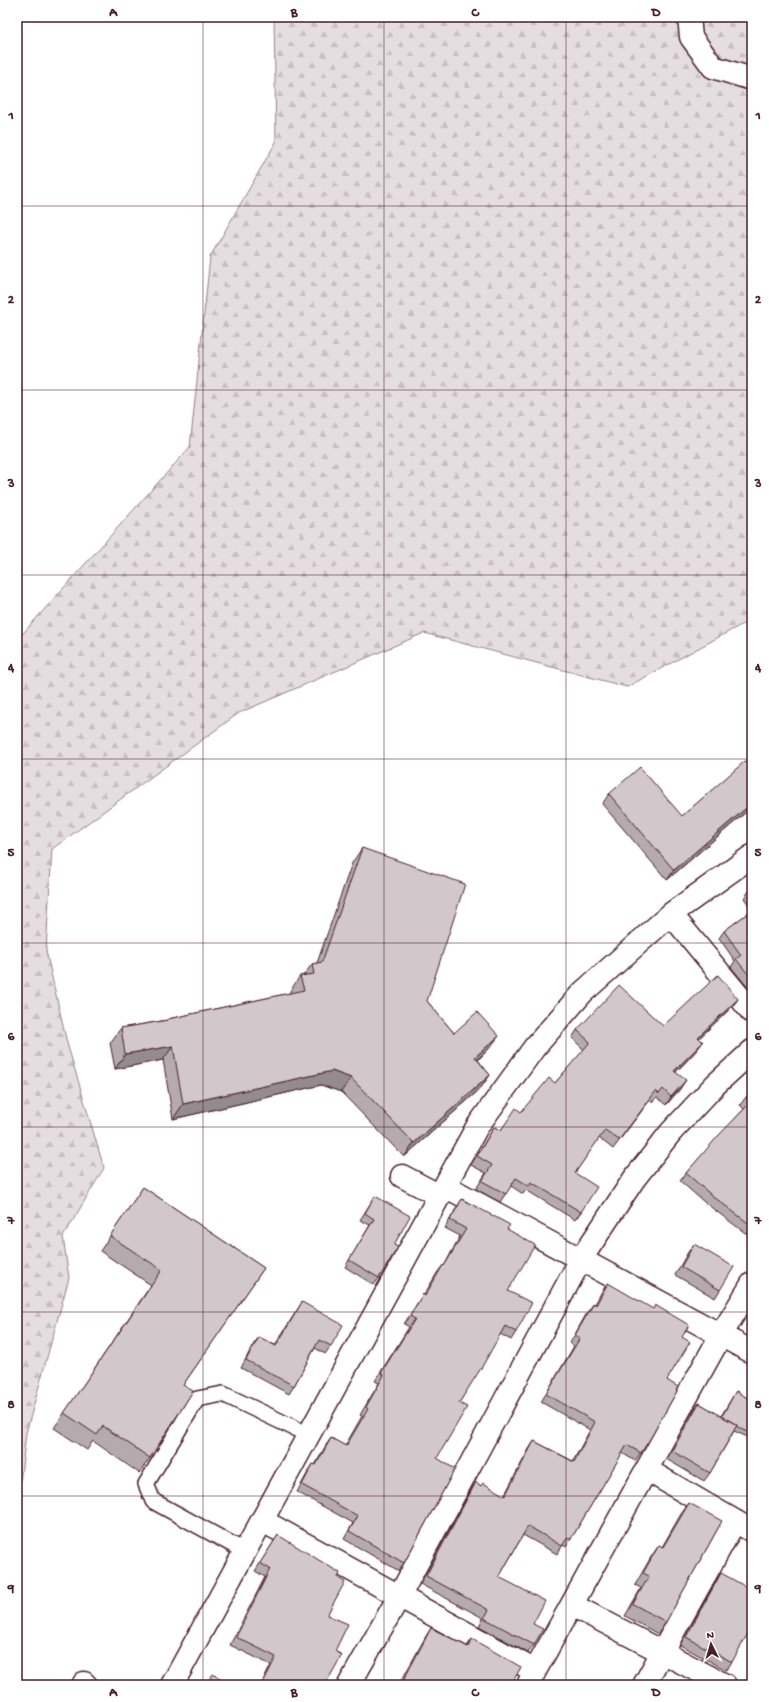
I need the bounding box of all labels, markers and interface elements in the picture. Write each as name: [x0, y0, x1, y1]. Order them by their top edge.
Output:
text: A: [108, 6, 118, 21]
text: B: [290, 6, 299, 21]
text: C: [470, 6, 480, 21]
text: D: [651, 6, 661, 21]
text: 1: [7, 109, 14, 124]
text: 1: [754, 109, 761, 124]
text: 2: [8, 293, 15, 308]
text: 2: [755, 293, 762, 308]
text: 3: [7, 477, 15, 492]
text: 3: [754, 477, 762, 492]
text: 4: [7, 661, 15, 676]
text: 4: [754, 661, 762, 676]
text: 5: [8, 846, 15, 861]
text: 5: [755, 846, 762, 861]
text: 6: [8, 1030, 15, 1045]
text: 6: [755, 1030, 762, 1045]
text: 7: [7, 1214, 16, 1229]
text: 7: [754, 1214, 763, 1229]
text: 8: [7, 1398, 15, 1413]
text: 8: [754, 1398, 762, 1413]
text: 9: [7, 1582, 15, 1597]
text: 9: [754, 1582, 762, 1597]
north arrow: [691, 1624, 731, 1664]
text: N: [706, 1630, 714, 1642]
text: A: [108, 1686, 118, 1701]
text: B: [290, 1686, 299, 1701]
text: C: [470, 1686, 480, 1701]
text: D: [651, 1686, 661, 1701]

